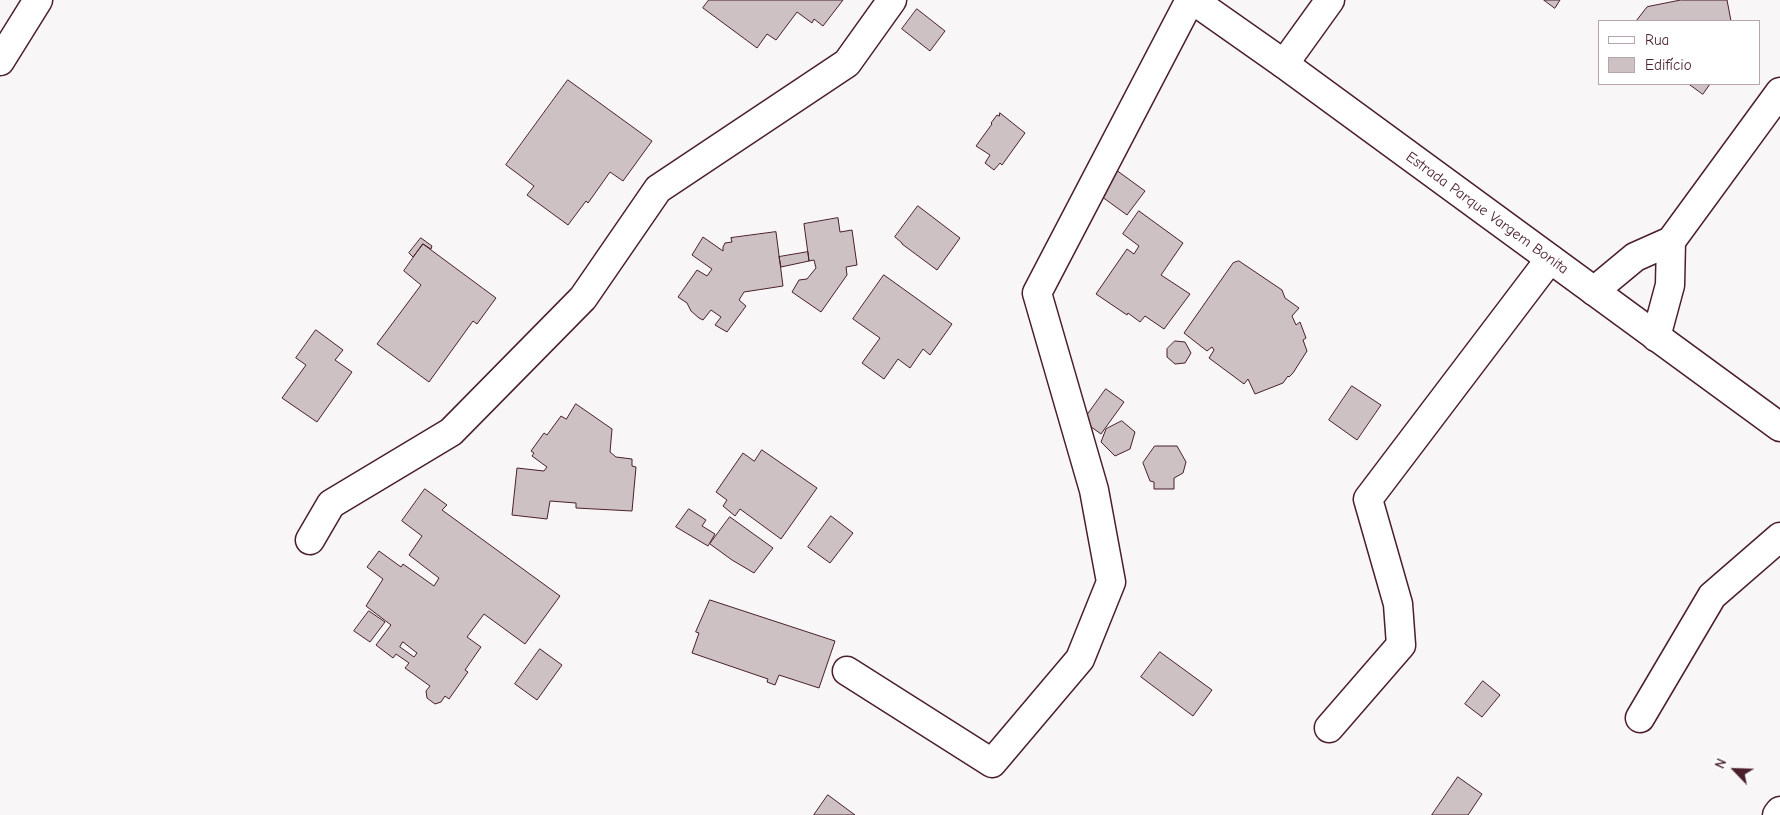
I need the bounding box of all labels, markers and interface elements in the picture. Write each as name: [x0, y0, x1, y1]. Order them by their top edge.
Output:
legend: [1598, 20, 1760, 85]
text: Rua: [1645, 31, 1669, 49]
text: Edifício: [1645, 56, 1692, 74]
street label: Estrada Parque Vargem Bonita: [1402, 148, 1572, 278]
north arrow: [1710, 745, 1760, 795]
text: N: [1711, 756, 1730, 771]

